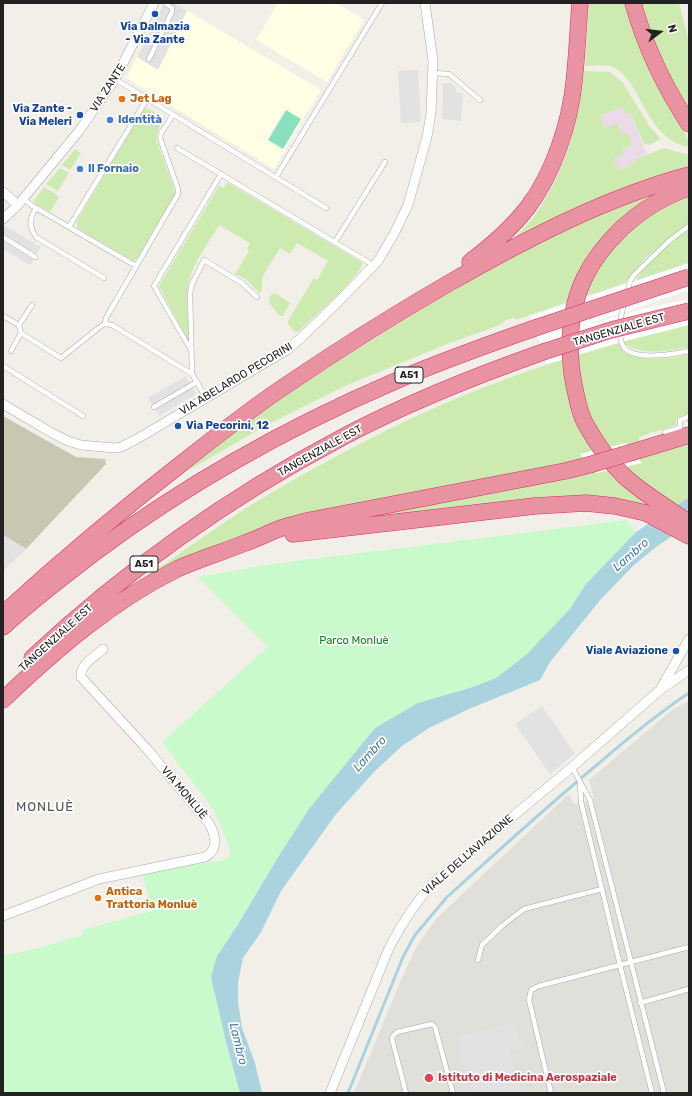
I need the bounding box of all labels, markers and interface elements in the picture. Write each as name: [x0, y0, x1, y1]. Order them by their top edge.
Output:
marker: Via Dalmazia - Via Zante: [150, 9, 160, 19]
north arrow: [640, 12, 680, 52]
place label: Via Dalmazia - Via Zante: [120, 20, 190, 46]
text: N: [665, 23, 679, 34]
street label: VIA ZANTE: [88, 61, 128, 115]
place label: Jet Lag: [130, 92, 171, 106]
marker: Jet Lag: [117, 94, 127, 104]
place label: Via Zante - Via Meleri: [13, 102, 72, 128]
marker: Via Zante - Via Meleri: [75, 110, 85, 120]
place label: Identità: [118, 113, 162, 127]
marker: Identità: [105, 115, 115, 125]
place label: Il Fornaio: [88, 162, 139, 176]
marker: Il Fornaio: [75, 164, 85, 174]
street label: TANGENZIALE EST: [572, 311, 666, 349]
street label: VIA ABELARDO PECORINI: [177, 340, 295, 418]
road number: A51: [395, 367, 423, 383]
place label: Via Pecorini, 12: [186, 419, 269, 433]
marker: Via Pecorini, 12: [173, 421, 183, 431]
street label: TANGENZIALE EST: [275, 422, 365, 480]
water label: Lambro: [610, 535, 652, 575]
road number: A51: [130, 556, 158, 572]
street label: TANGENZIALE EST: [16, 601, 96, 675]
park label: Parco Monluè: [319, 634, 389, 648]
place label: Viale Aviazione: [586, 644, 668, 658]
marker: Viale Aviazione: [671, 646, 681, 656]
water label: Lambro: [350, 733, 390, 775]
street label: VIA MONLUÈ: [158, 764, 210, 822]
district label: MONLUÈ: [16, 799, 74, 815]
street label: VIALE DELL'AVIAZIONE: [420, 812, 516, 898]
place label: Antica Trattoria Monluè: [106, 885, 197, 911]
marker: Antica Trattoria Monluè: [93, 893, 103, 903]
water label: Lambro: [226, 1021, 250, 1067]
place label: Istituto di Medicina Aerospaziale: [438, 1071, 617, 1085]
marker: Istituto di Medicina Aerospaziale: [423, 1072, 435, 1084]

